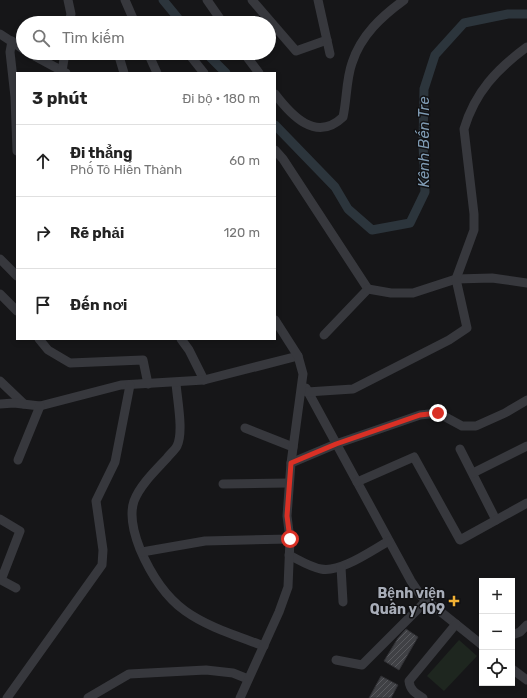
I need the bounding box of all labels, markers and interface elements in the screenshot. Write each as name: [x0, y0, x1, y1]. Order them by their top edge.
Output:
search box: [16, 16, 276, 60]
icon: search: [30, 27, 52, 49]
text: Tìm kiếm: [62, 29, 125, 47]
text: 3 phút: [32, 88, 87, 108]
text: Đi bộ · 180 m: [182, 91, 260, 106]
water label: Kênh Bến Tre: [415, 96, 433, 188]
text: Đi thẳng: [70, 144, 132, 162]
icon: ahead: [32, 150, 54, 172]
text: 60 m: [229, 153, 260, 168]
text: Phố Tô Hiến Thành: [70, 162, 182, 177]
icon: right: [32, 222, 54, 244]
text: Rẽ phải: [70, 224, 124, 242]
text: 120 m: [224, 225, 260, 240]
icon: arrive: [32, 294, 54, 316]
text: Đến nơi: [70, 296, 127, 314]
route end: [429, 404, 447, 422]
route start: [281, 530, 299, 548]
map controls: [479, 578, 515, 686]
button: +: [479, 578, 515, 614]
place label: Bệnh viện Quân y 109: [370, 585, 445, 618]
marker: Bệnh viện Quân y 109: [448, 595, 460, 607]
button: −: [479, 614, 515, 650]
button: locate: [479, 650, 515, 686]

